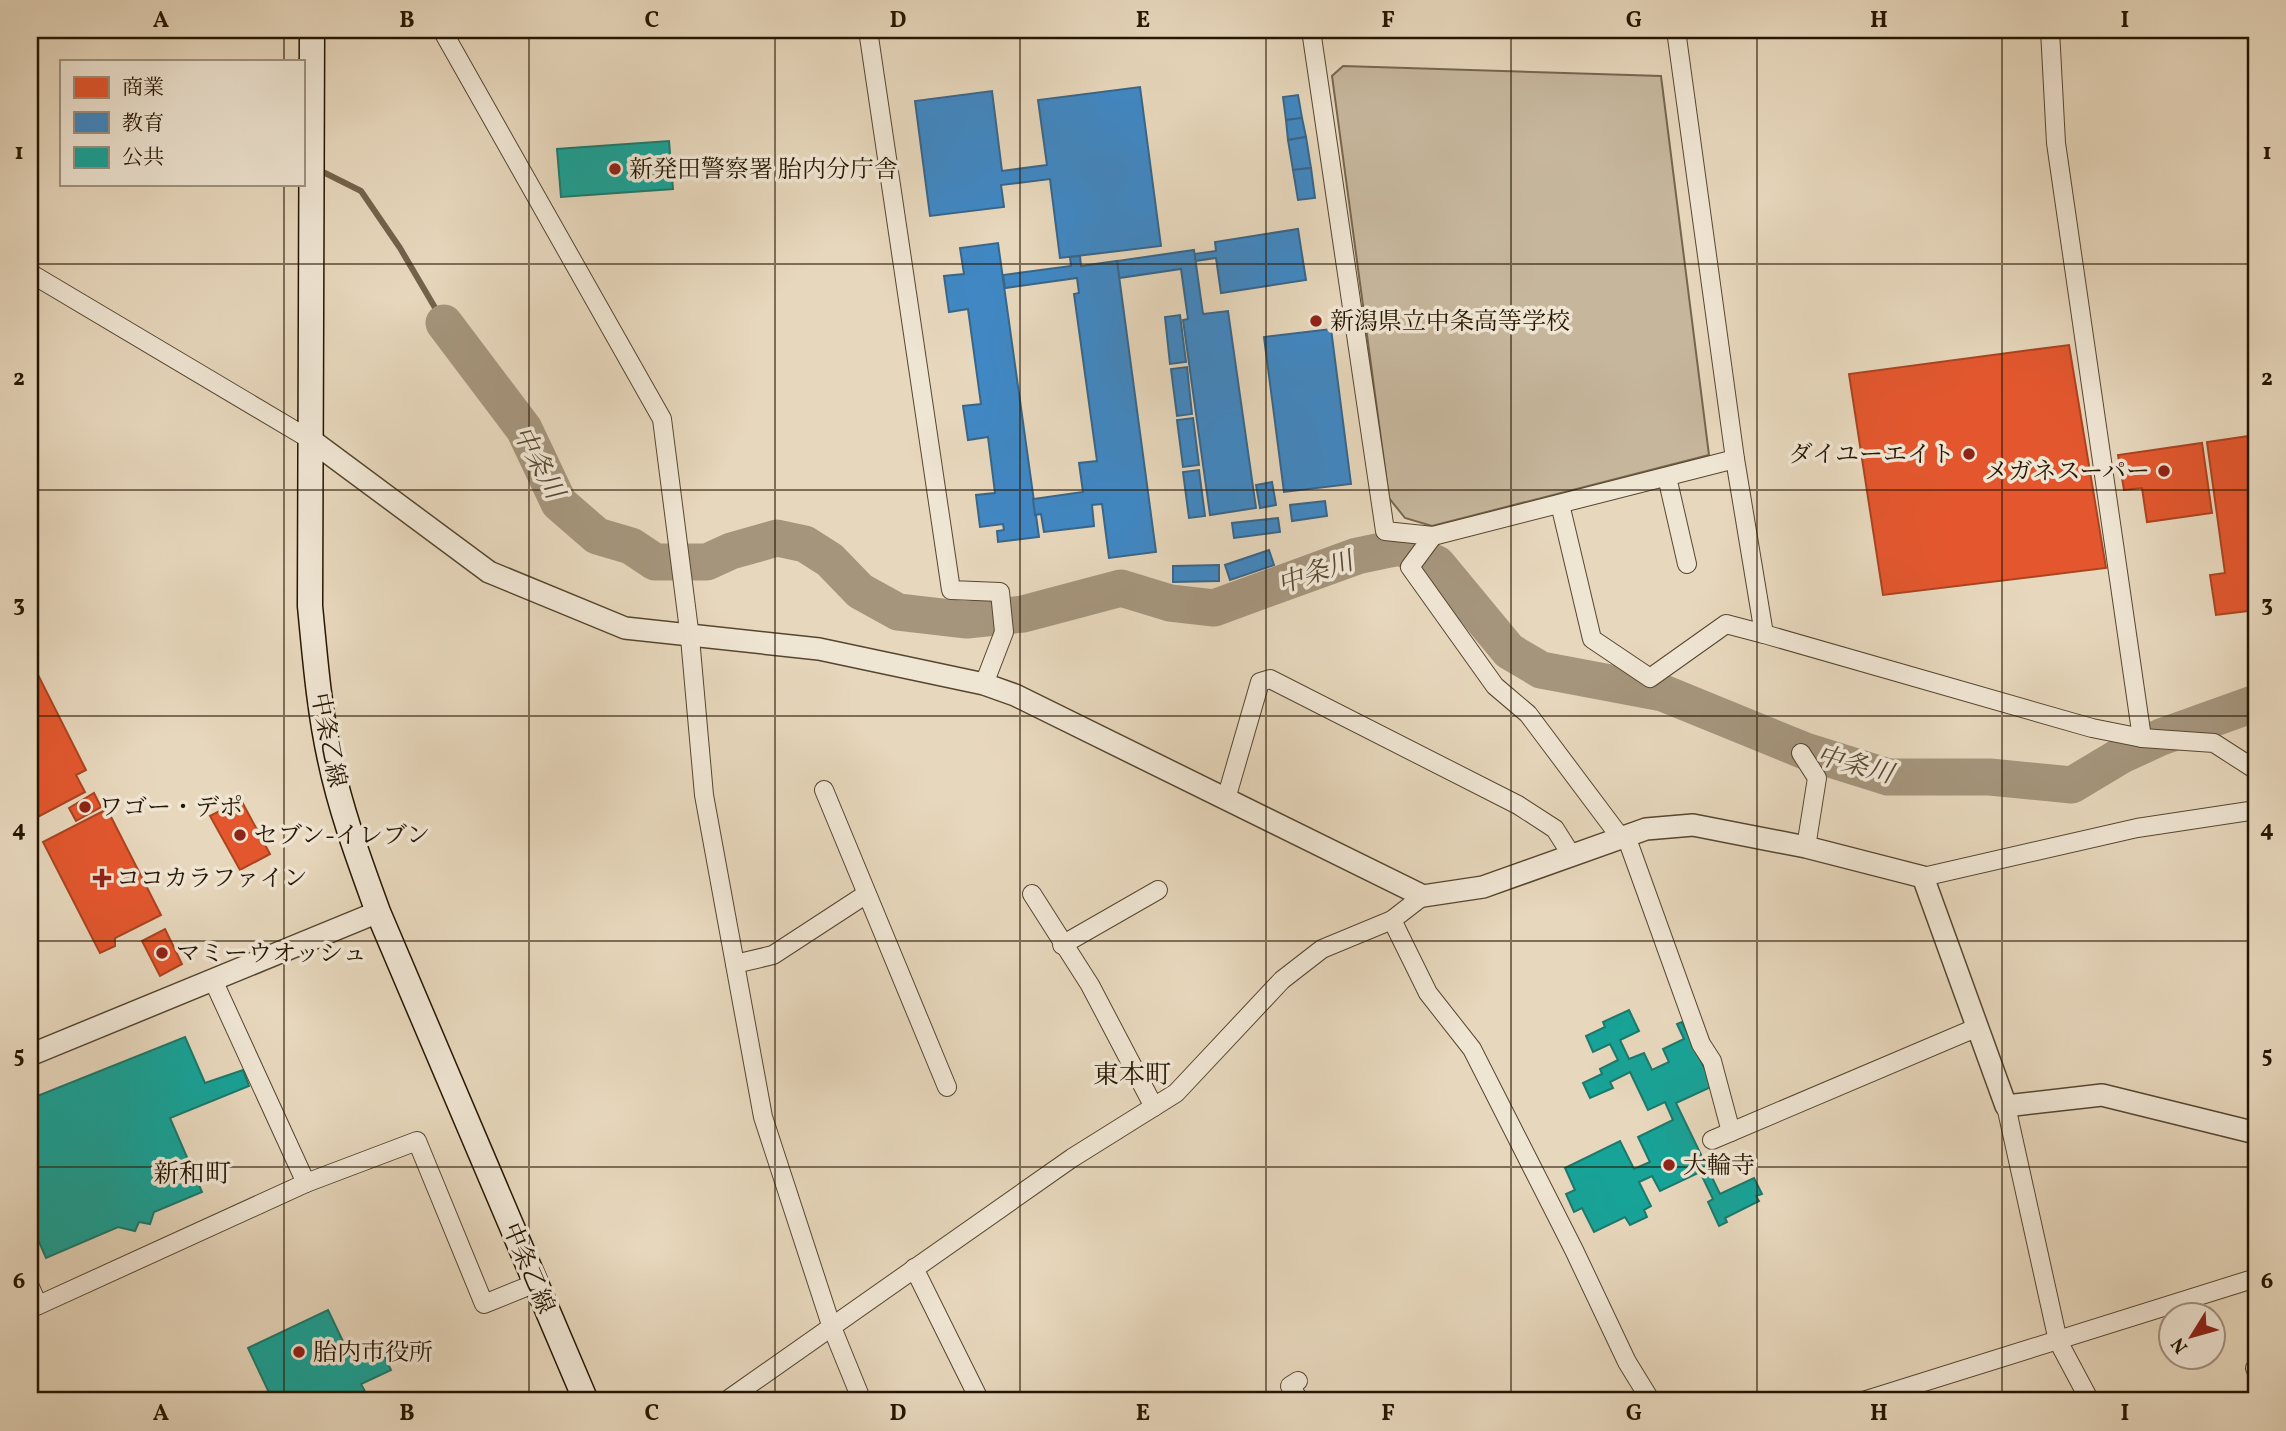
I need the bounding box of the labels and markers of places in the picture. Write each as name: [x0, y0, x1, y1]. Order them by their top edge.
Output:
place label: 新発田警察署 胎内分庁舎: [629, 154, 898, 188]
marker: 新発田警察署 胎内分庁舎: [607, 161, 623, 177]
place label: 新潟県立中条高等学校: [1330, 306, 1570, 340]
marker: 新潟県立中条高等学校: [1308, 313, 1324, 329]
place label: ダイユーエイト: [1788, 439, 1955, 473]
marker: ダイユーエイト: [1961, 446, 1977, 462]
place label: メガネスーパー: [1984, 456, 2150, 490]
marker: メガネスーパー: [2156, 463, 2172, 479]
place label: ワゴー・デポ: [99, 792, 243, 826]
marker: ワゴー・デポ: [77, 799, 93, 815]
place label: セブン-イレブン: [254, 820, 430, 854]
marker: セブン-イレブン: [232, 827, 248, 843]
place label: ココカラファイン: [116, 863, 308, 897]
marker: ココカラファイン: [94, 870, 110, 886]
place label: マミーウオッシュ: [176, 938, 367, 972]
marker: マミーウオッシュ: [154, 945, 170, 961]
place label: 大輪寺: [1683, 1150, 1755, 1184]
marker: 大輪寺: [1661, 1157, 1677, 1173]
place label: 胎内市役所: [313, 1337, 433, 1371]
marker: 胎内市役所: [291, 1344, 307, 1360]

